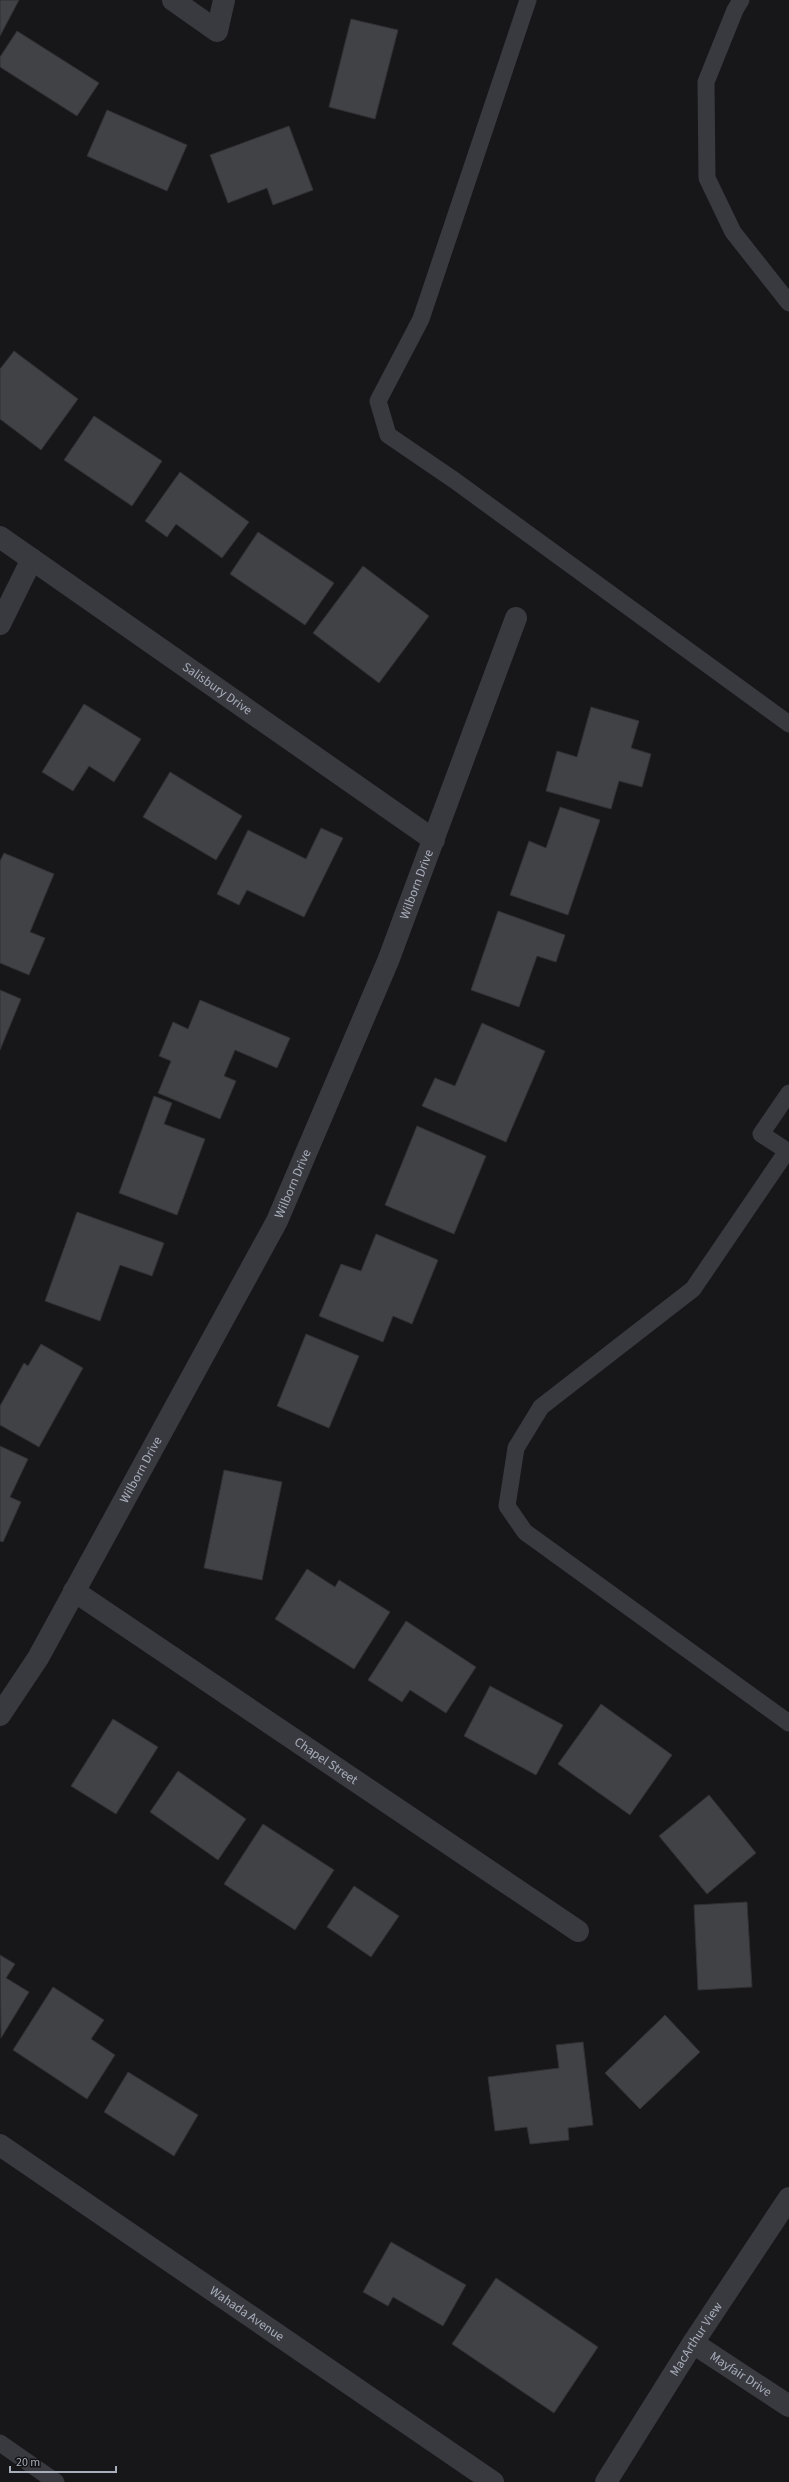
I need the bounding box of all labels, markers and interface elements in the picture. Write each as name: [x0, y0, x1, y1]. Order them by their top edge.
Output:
street label: Salisbury Drive: [179, 658, 256, 719]
street label: Wilborn Drive: [395, 847, 438, 922]
street label: Wilborn Drive: [270, 1147, 316, 1221]
street label: Wilborn Drive: [115, 1433, 166, 1506]
street label: Chapel Street: [291, 1733, 362, 1789]
street label: Wahada Avenue: [206, 2282, 288, 2346]
street label: MacArthur View: [665, 2298, 727, 2380]
street label: Mayfair Drive: [706, 2347, 775, 2401]
scale bar: [10, 2448, 116, 2474]
text: 20 m: [16, 2454, 40, 2471]

